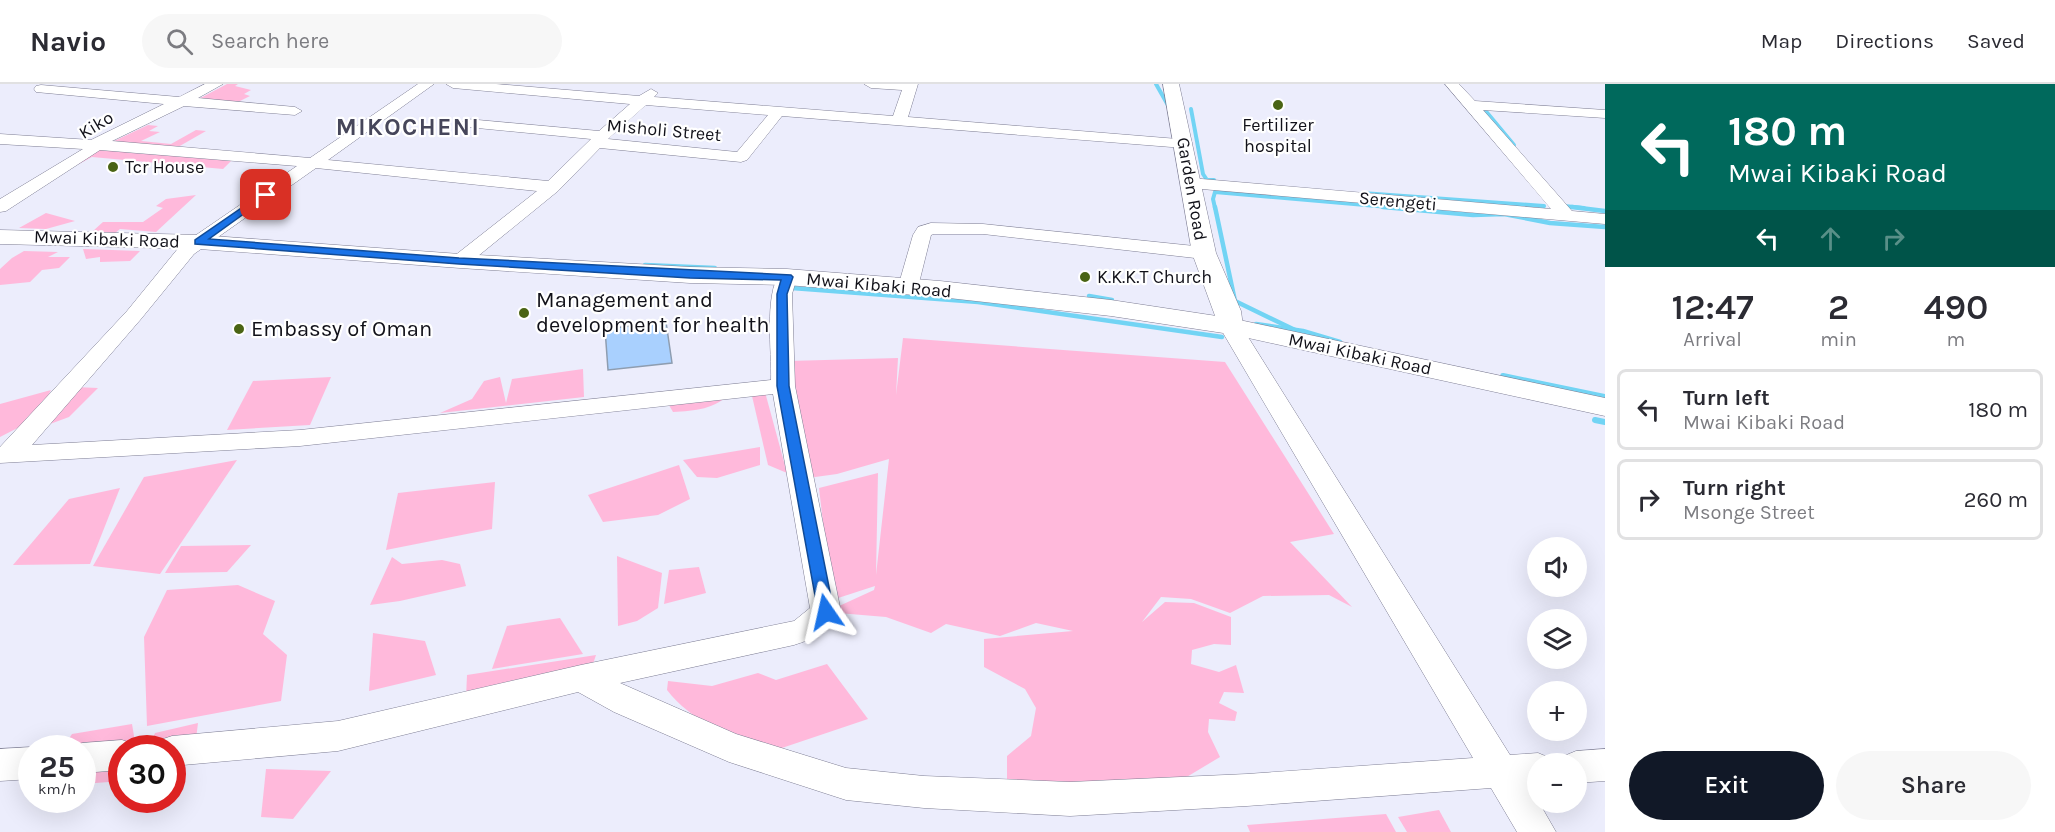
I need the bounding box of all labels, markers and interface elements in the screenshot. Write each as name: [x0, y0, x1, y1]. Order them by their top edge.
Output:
search box: [142, 14, 562, 68]
text: Navio: [30, 25, 106, 58]
icon: search: [163, 25, 196, 58]
text: Search here: [211, 28, 329, 54]
text: Map: [1761, 29, 1802, 53]
text: Directions: [1835, 29, 1934, 53]
text: Saved: [1967, 29, 2025, 53]
marker: Fertilizer hospital: [1271, 98, 1285, 112]
street label: Kiko: [75, 106, 117, 144]
text: 180 m: [1728, 106, 1847, 156]
icon: left: [1629, 108, 1707, 186]
district label: MIKOCHENI: [336, 113, 480, 141]
street label: Misholi Street: [606, 114, 722, 146]
place label: Fertilizer hospital: [1242, 114, 1314, 157]
street label: Garden Road: [1172, 136, 1212, 242]
place label: Tcr House: [125, 156, 204, 178]
text: Mwai Kibaki Road: [1728, 157, 1947, 189]
marker: Tcr House: [106, 160, 120, 174]
pin: [240, 169, 291, 220]
icon: arrive: [249, 178, 282, 211]
street label: Serengeti: [1358, 187, 1438, 215]
icon: left: [1751, 222, 1784, 255]
icon: ahead: [1814, 222, 1847, 255]
icon: right: [1877, 222, 1910, 255]
street label: Mwai Kibaki Road: [34, 225, 180, 253]
place label: K.K.K.T Church: [1097, 266, 1212, 288]
street label: Mwai Kibaki Road: [805, 268, 953, 302]
marker: K.K.K.T Church: [1078, 270, 1092, 284]
text: 12:47: [1672, 286, 1754, 328]
text: 2: [1828, 286, 1849, 328]
text: 490: [1923, 286, 1989, 328]
place label: Management and development for health: [536, 287, 770, 338]
marker: Management and development for health: [517, 306, 531, 320]
place label: Embassy of Oman: [251, 316, 432, 342]
marker: Embassy of Oman: [232, 322, 246, 336]
street label: Mwai Kibaki Road: [1286, 328, 1434, 380]
text: Arrival: [1683, 328, 1742, 351]
text: min: [1820, 328, 1857, 351]
text: m: [1947, 328, 1965, 351]
text: Turn left: [1683, 385, 1770, 411]
icon: left: [1632, 393, 1665, 426]
text: 180 m: [1968, 397, 2028, 423]
text: Mwai Kibaki Road: [1683, 411, 1845, 434]
text: Turn right: [1683, 475, 1786, 501]
icon: right: [1632, 483, 1665, 516]
text: 260 m: [1964, 487, 2028, 513]
text: Msonge Street: [1683, 501, 1815, 524]
map controls: [1527, 537, 1587, 813]
button: sound: [1527, 537, 1587, 597]
position arrow: [794, 580, 858, 644]
button: layers: [1527, 609, 1587, 669]
button: +: [1527, 681, 1587, 741]
speed limit sign: 30: [108, 735, 186, 813]
text: 25: [39, 749, 75, 785]
button: Exit: [1629, 751, 1824, 820]
button: Share: [1836, 751, 2031, 820]
button: −: [1527, 753, 1587, 813]
text: km/h: [38, 780, 76, 798]

